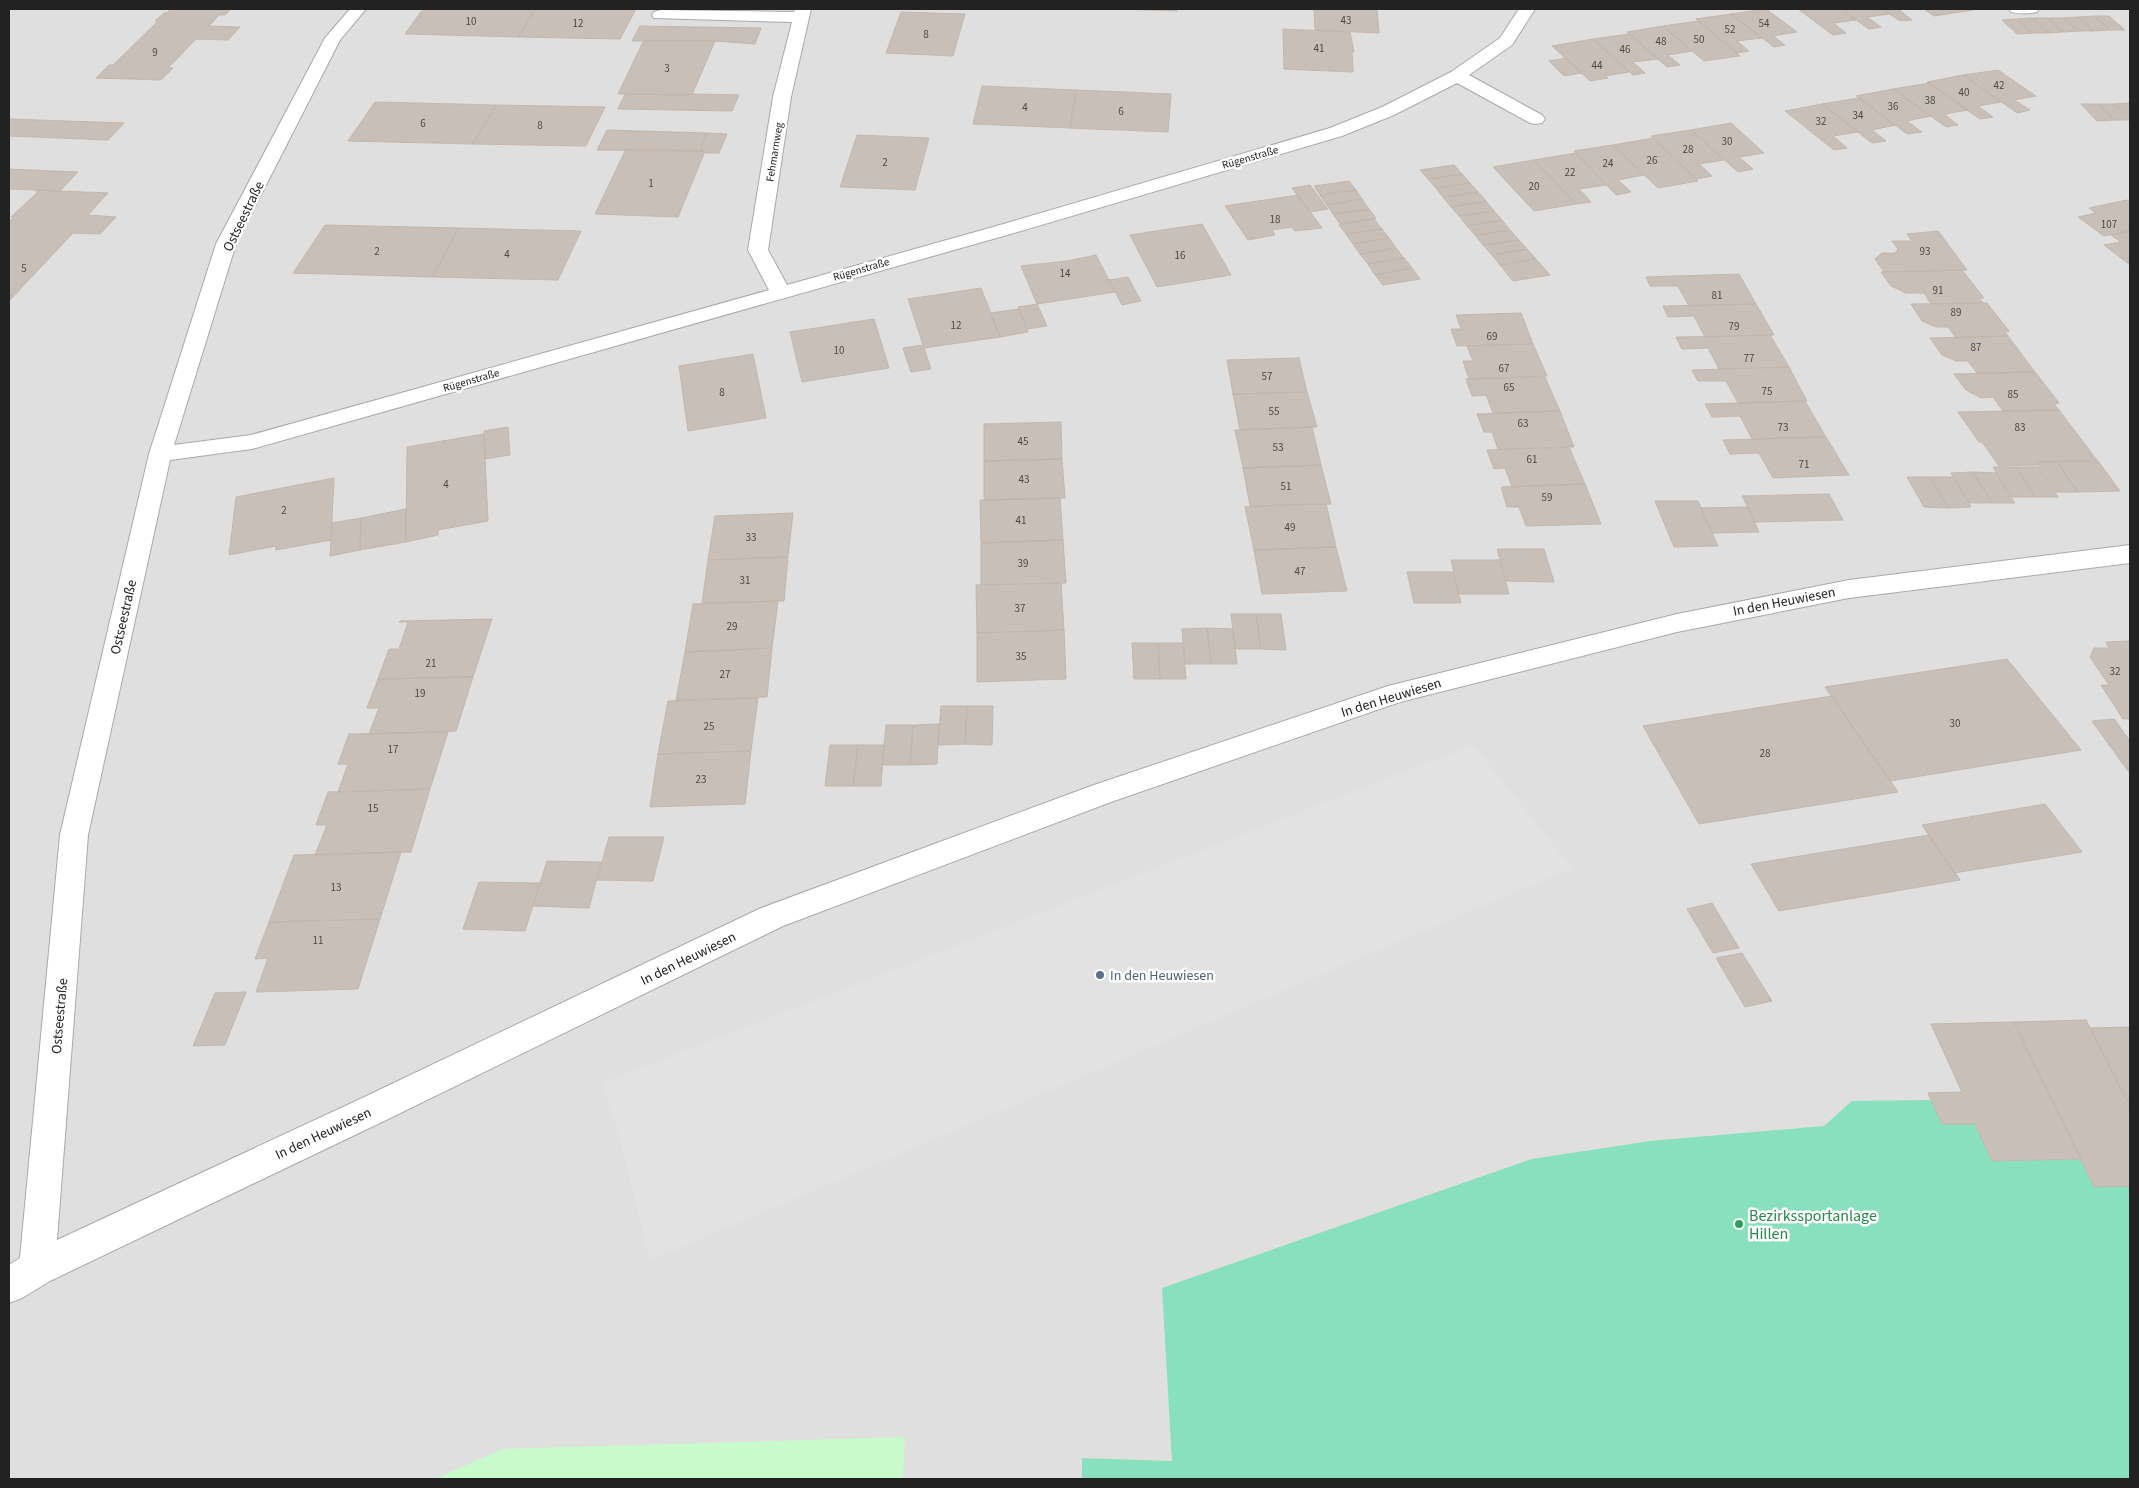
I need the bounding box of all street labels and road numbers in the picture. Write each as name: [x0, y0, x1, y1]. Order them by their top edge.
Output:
street label: Fehmarnweg: [762, 121, 787, 183]
street label: Rügenstraße: [1220, 142, 1281, 173]
street label: Ostseestraße: [218, 178, 270, 255]
street label: Rügenstraße: [831, 254, 892, 285]
street label: Rügenstraße: [441, 365, 502, 396]
street label: Ostseestraße: [106, 578, 142, 657]
street label: In den Heuwiesen: [1731, 582, 1837, 622]
street label: In den Heuwiesen: [1339, 673, 1444, 723]
street label: In den Heuwiesen: [637, 927, 740, 991]
street label: Ostseestraße: [47, 977, 73, 1055]
street label: In den Heuwiesen: [272, 1103, 375, 1165]

